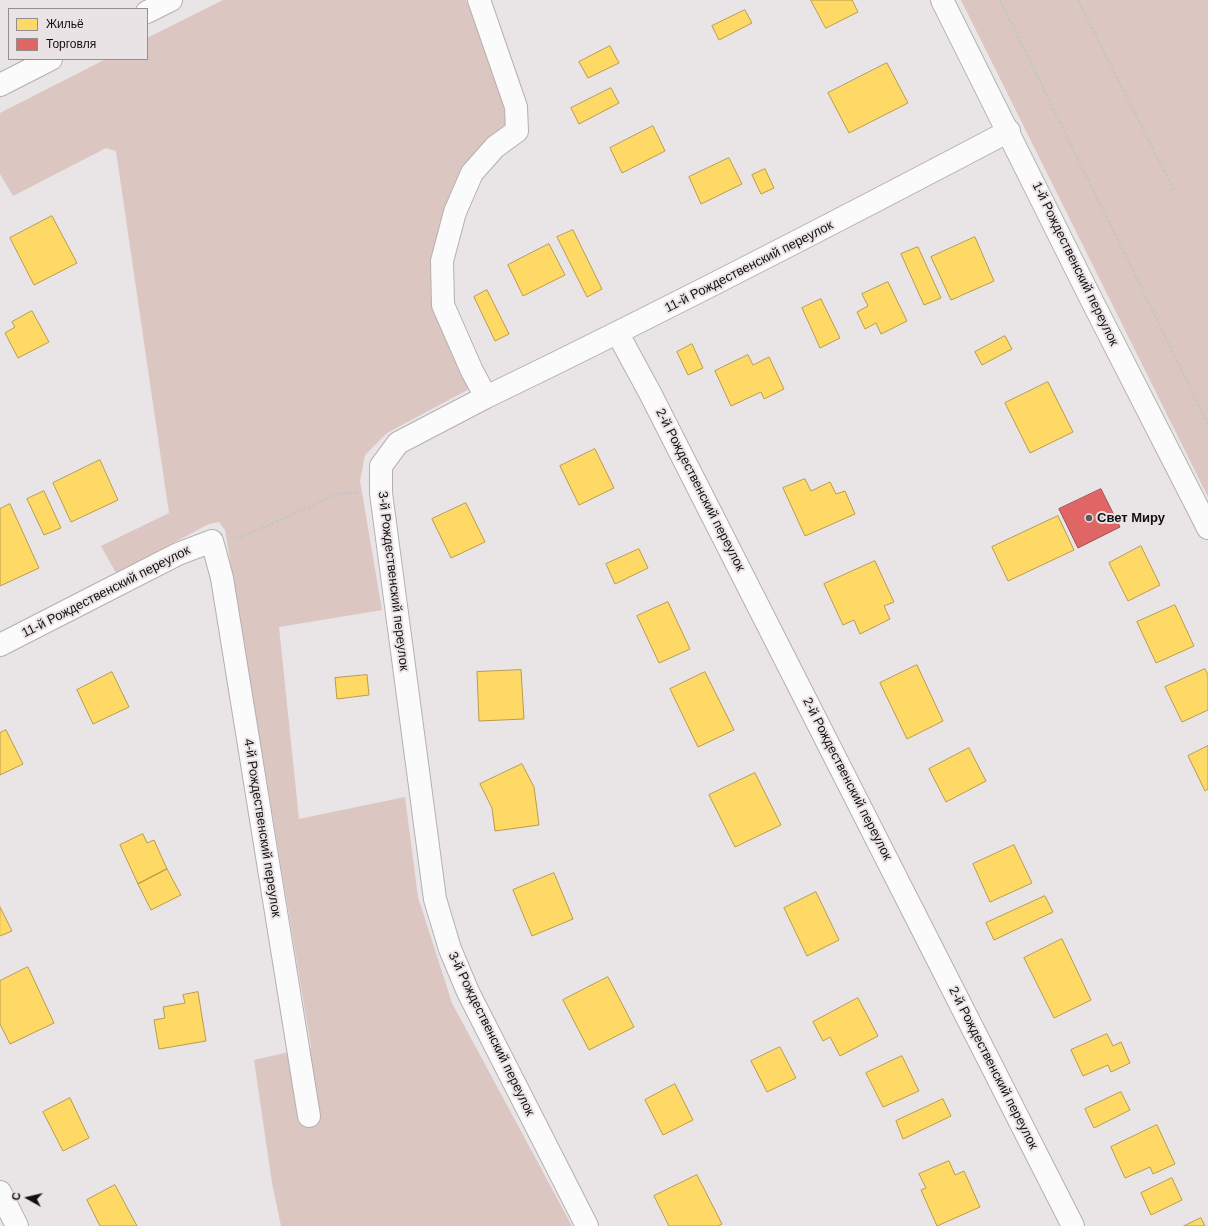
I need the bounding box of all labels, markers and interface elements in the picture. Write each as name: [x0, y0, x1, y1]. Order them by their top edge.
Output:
legend: [8, 8, 148, 60]
text: Жильё: [46, 17, 84, 31]
text: Торговля: [46, 37, 96, 51]
street label: 1-й Рождественский переулок: [1028, 179, 1122, 349]
street label: 11-й Рождественский переулок: [662, 218, 836, 316]
street label: 2-й Рождественский переулок: [652, 406, 748, 574]
street label: 3-й Рождественский переулок: [374, 490, 412, 672]
place label: Свет Миру: [1097, 510, 1165, 526]
marker: Свет Миру: [1084, 513, 1094, 523]
street label: 11-й Рождественский переулок: [19, 543, 193, 641]
street label: 2-й Рождественский переулок: [799, 695, 895, 863]
street label: 4-й Рождественский переулок: [240, 738, 284, 918]
street label: 3-й Рождественский переулок: [444, 949, 538, 1119]
street label: 2-й Рождественский переулок: [945, 984, 1041, 1152]
north arrow: [8, 1178, 48, 1218]
text: С: [10, 1192, 23, 1201]

